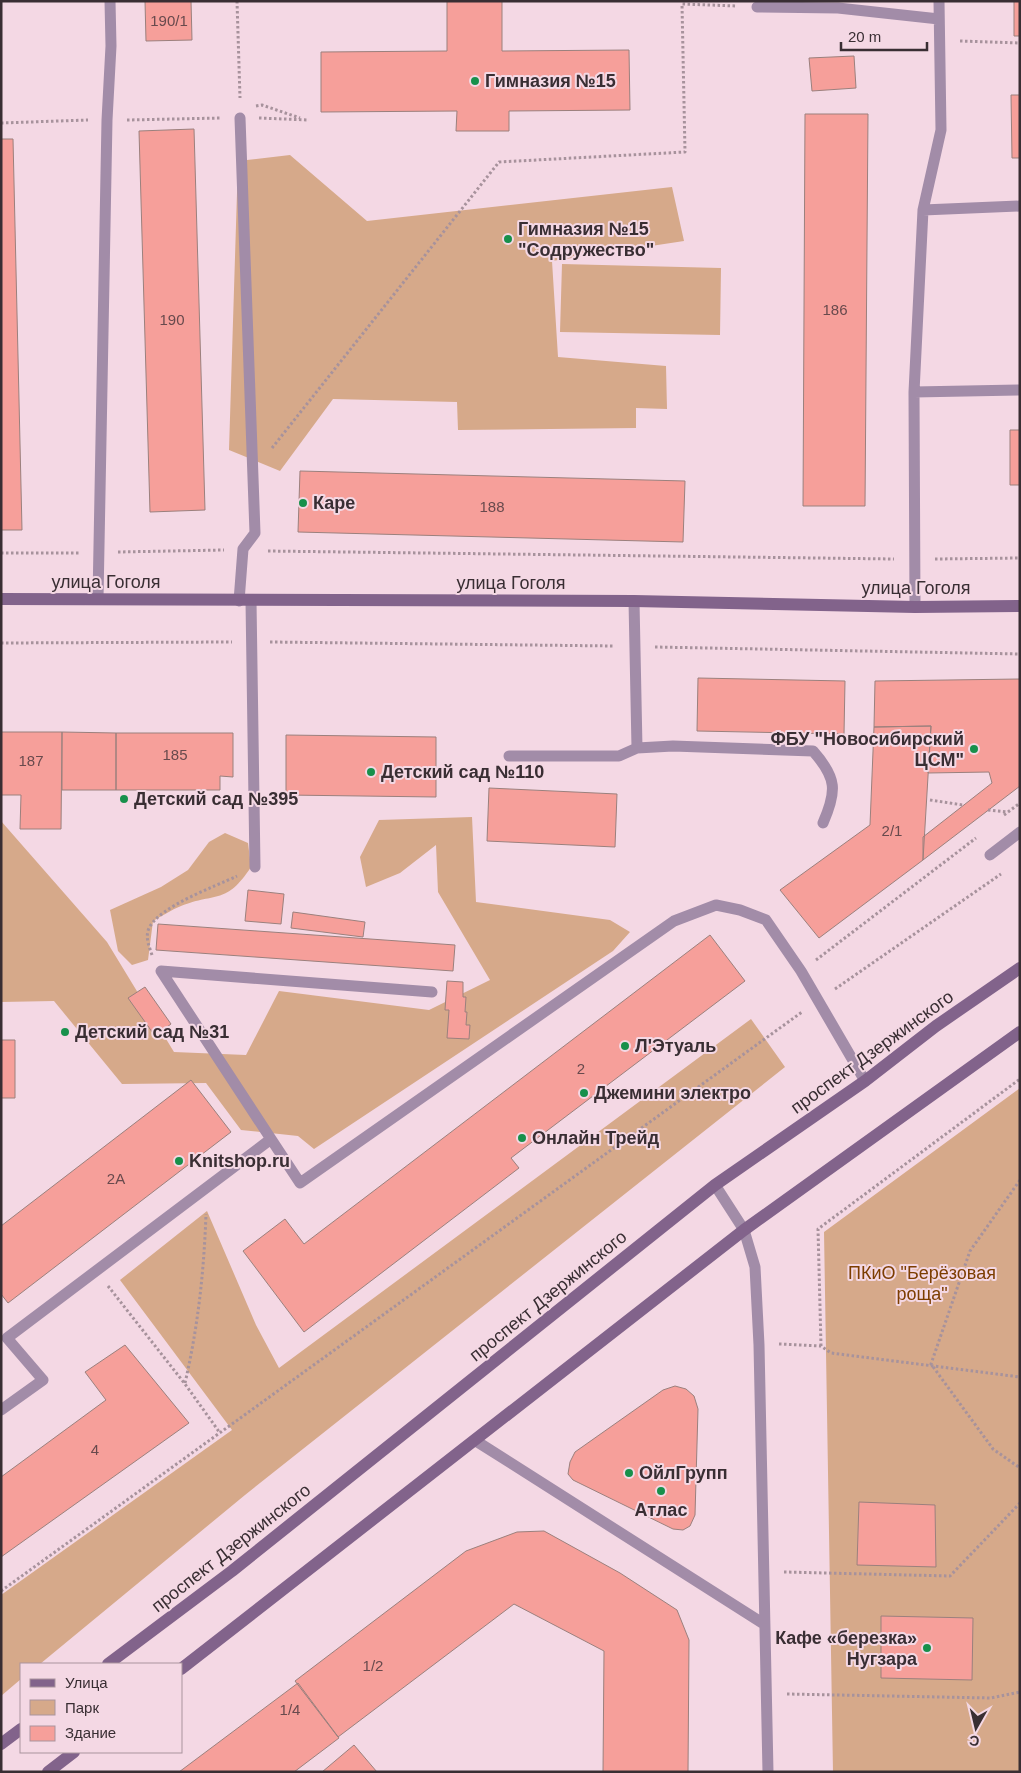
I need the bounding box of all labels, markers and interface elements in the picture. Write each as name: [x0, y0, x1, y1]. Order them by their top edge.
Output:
house number: 190/1: [150, 12, 188, 29]
scale bar: [841, 20, 927, 52]
text: 20 m: [848, 28, 881, 45]
place label: Гимназия №15: [485, 71, 616, 91]
marker: Гимназия №15: [469, 75, 481, 87]
place label: Гимназия №15 "Содружество": [518, 219, 654, 260]
marker: Гимназия №15 "Содружество": [502, 233, 514, 245]
house number: 186: [822, 301, 848, 318]
house number: 190: [159, 311, 185, 328]
place label: Каре: [313, 493, 355, 513]
marker: Каре: [297, 497, 309, 509]
house number: 188: [479, 498, 505, 515]
street label: улица Гоголя: [51, 572, 161, 592]
street label: улица Гоголя: [456, 573, 566, 593]
street label: улица Гоголя: [861, 578, 971, 598]
place label: ФБУ "Новосибирский ЦСМ": [770, 729, 964, 770]
marker: ФБУ "Новосибирский ЦСМ": [968, 743, 980, 755]
house number: 185: [162, 746, 188, 763]
house number: 187: [18, 752, 44, 769]
place label: Детский сад №110: [381, 762, 544, 782]
marker: Детский сад №110: [365, 766, 377, 778]
place label: Детский сад №395: [134, 789, 298, 809]
marker: Детский сад №395: [118, 793, 130, 805]
house number: 2/1: [882, 822, 902, 839]
street label: проспект Дзержинского: [787, 986, 957, 1118]
place label: Детский сад №31: [75, 1022, 229, 1042]
marker: Детский сад №31: [59, 1026, 71, 1038]
place label: Л'Этуаль: [635, 1036, 716, 1056]
marker: Л'Этуаль: [619, 1040, 631, 1052]
house number: 2: [577, 1060, 585, 1077]
place label: Джемини электро: [594, 1083, 751, 1103]
marker: Джемини электро: [578, 1087, 590, 1099]
place label: Онлайн Трейд: [532, 1128, 660, 1148]
marker: Онлайн Трейд: [516, 1132, 528, 1144]
place label: Knitshop.ru: [189, 1151, 290, 1171]
marker: Knitshop.ru: [173, 1155, 185, 1167]
house number: 2А: [107, 1170, 125, 1187]
street label: проспект Дзержинского: [466, 1227, 630, 1365]
park label: ПКиО "Берёзовая роща": [848, 1263, 996, 1304]
house number: 4: [91, 1441, 99, 1458]
place label: ОйлГрупп: [639, 1463, 728, 1483]
marker: ОйлГрупп: [623, 1467, 635, 1479]
street label: проспект Дзержинского: [148, 1480, 314, 1616]
marker: Атлас: [655, 1485, 667, 1497]
place label: Атлас: [635, 1500, 687, 1520]
place label: Кафе «березка» Нугзара: [775, 1628, 918, 1669]
marker: Кафе «березка» Нугзара: [921, 1642, 933, 1654]
house number: 1/2: [363, 1657, 383, 1674]
legend: [20, 1663, 182, 1753]
text: Улица: [65, 1674, 108, 1691]
text: Парк: [65, 1699, 99, 1716]
house number: 1/4: [280, 1701, 300, 1718]
north arrow: [951, 1703, 1001, 1753]
text: Здание: [65, 1724, 116, 1741]
text: С: [968, 1732, 980, 1750]

